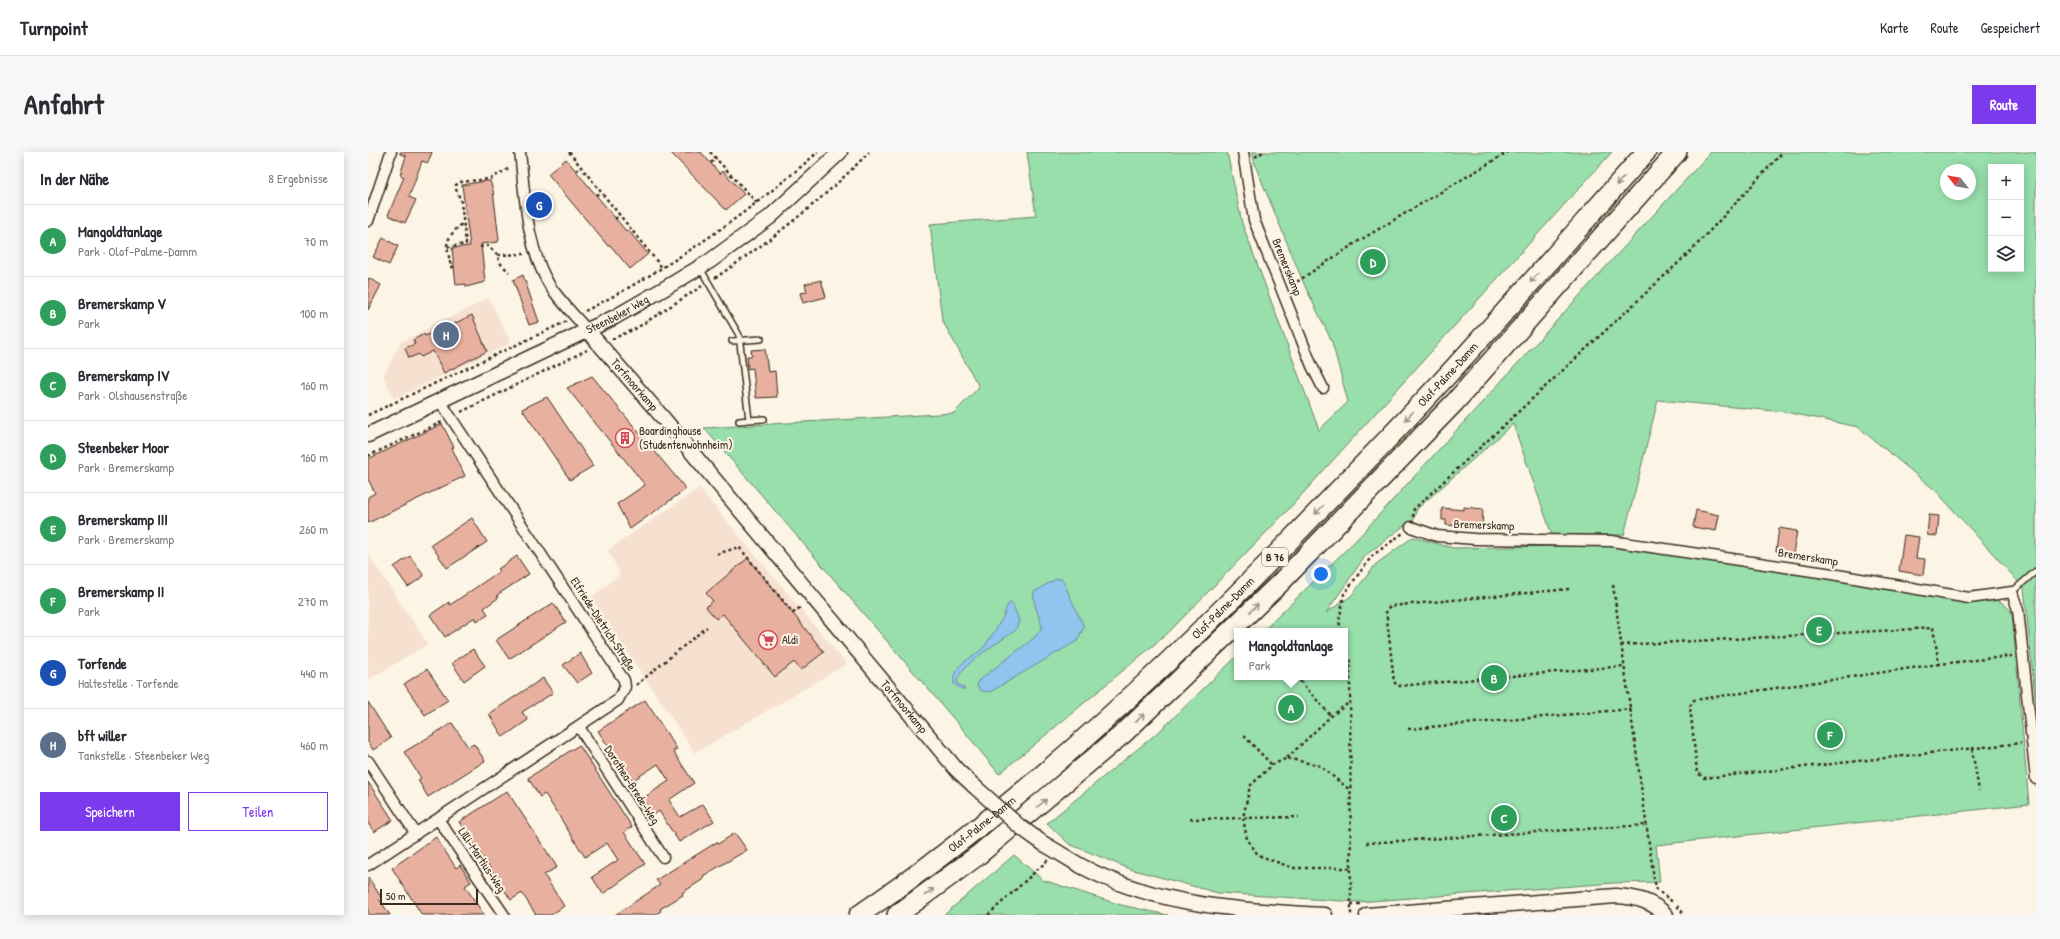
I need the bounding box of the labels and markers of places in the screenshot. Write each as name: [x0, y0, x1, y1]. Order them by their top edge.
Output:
pin: G: [526, 190, 552, 220]
pin: D: [1360, 247, 1386, 277]
pin: H: [433, 320, 459, 350]
place label: Boardinghouse (Studentenwohnheim): [639, 422, 733, 453]
building icon: Boardinghouse (Studentenwohnheim): [614, 427, 636, 449]
pin: E: [1806, 615, 1832, 645]
supermarket icon: Aldi: [757, 629, 779, 651]
place label: Aldi: [782, 631, 798, 648]
pin: B: [1481, 663, 1507, 693]
pin: A: [1278, 693, 1304, 723]
pin: F: [1817, 720, 1843, 750]
pin: C: [1491, 803, 1517, 833]

